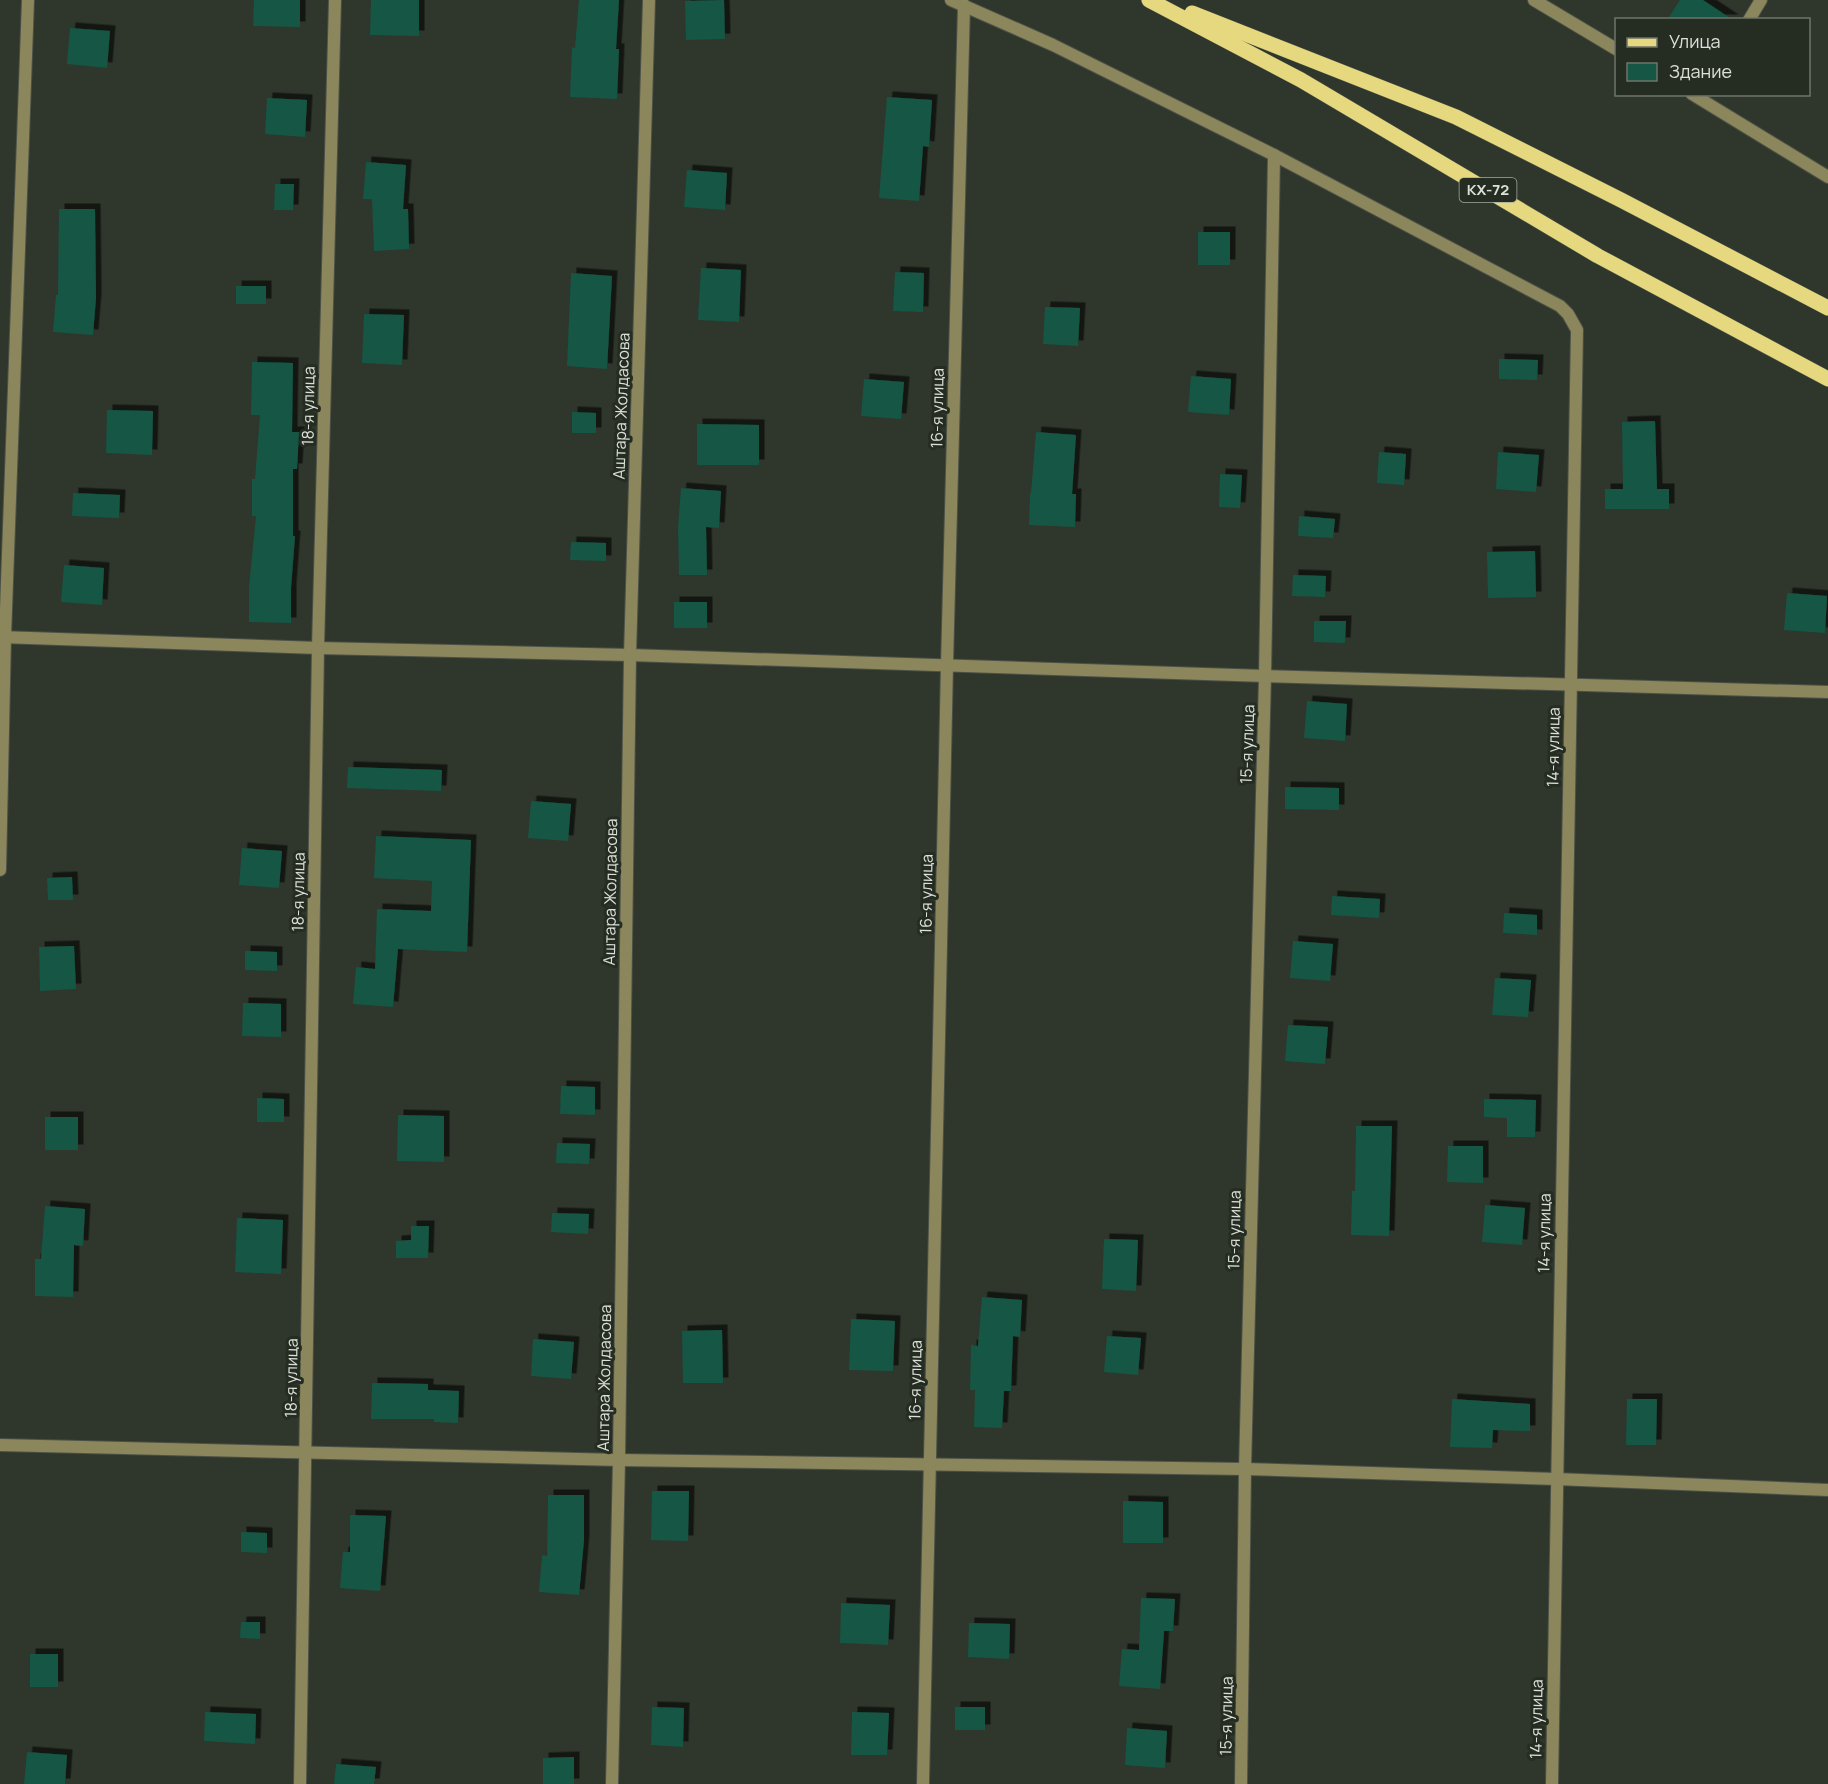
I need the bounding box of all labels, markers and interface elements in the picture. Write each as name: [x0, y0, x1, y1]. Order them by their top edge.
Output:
legend: [1615, 18, 1810, 96]
text: Улица: [1669, 29, 1721, 53]
text: Здание: [1669, 59, 1732, 83]
road number: КХ-72: [1460, 178, 1516, 202]
street label: Аштара Жолдасова: [607, 332, 635, 480]
street label: 18-я улица: [296, 366, 320, 446]
street label: 16-я улица: [925, 368, 949, 448]
street label: 15-я улица: [1235, 704, 1259, 784]
street label: 14-я улица: [1541, 707, 1565, 787]
street label: Аштара Жолдасова: [598, 818, 622, 966]
street label: 18-я улица: [286, 852, 310, 932]
street label: 16-я улица: [914, 854, 938, 934]
street label: 15-я улица: [1222, 1190, 1246, 1270]
street label: 14-я улица: [1532, 1193, 1556, 1273]
street label: Аштара Жолдасова: [592, 1304, 616, 1452]
street label: 18-я улица: [279, 1338, 303, 1418]
street label: 16-я улица: [903, 1340, 927, 1420]
street label: 15-я улица: [1214, 1676, 1238, 1756]
street label: 14-я улица: [1524, 1679, 1548, 1759]

